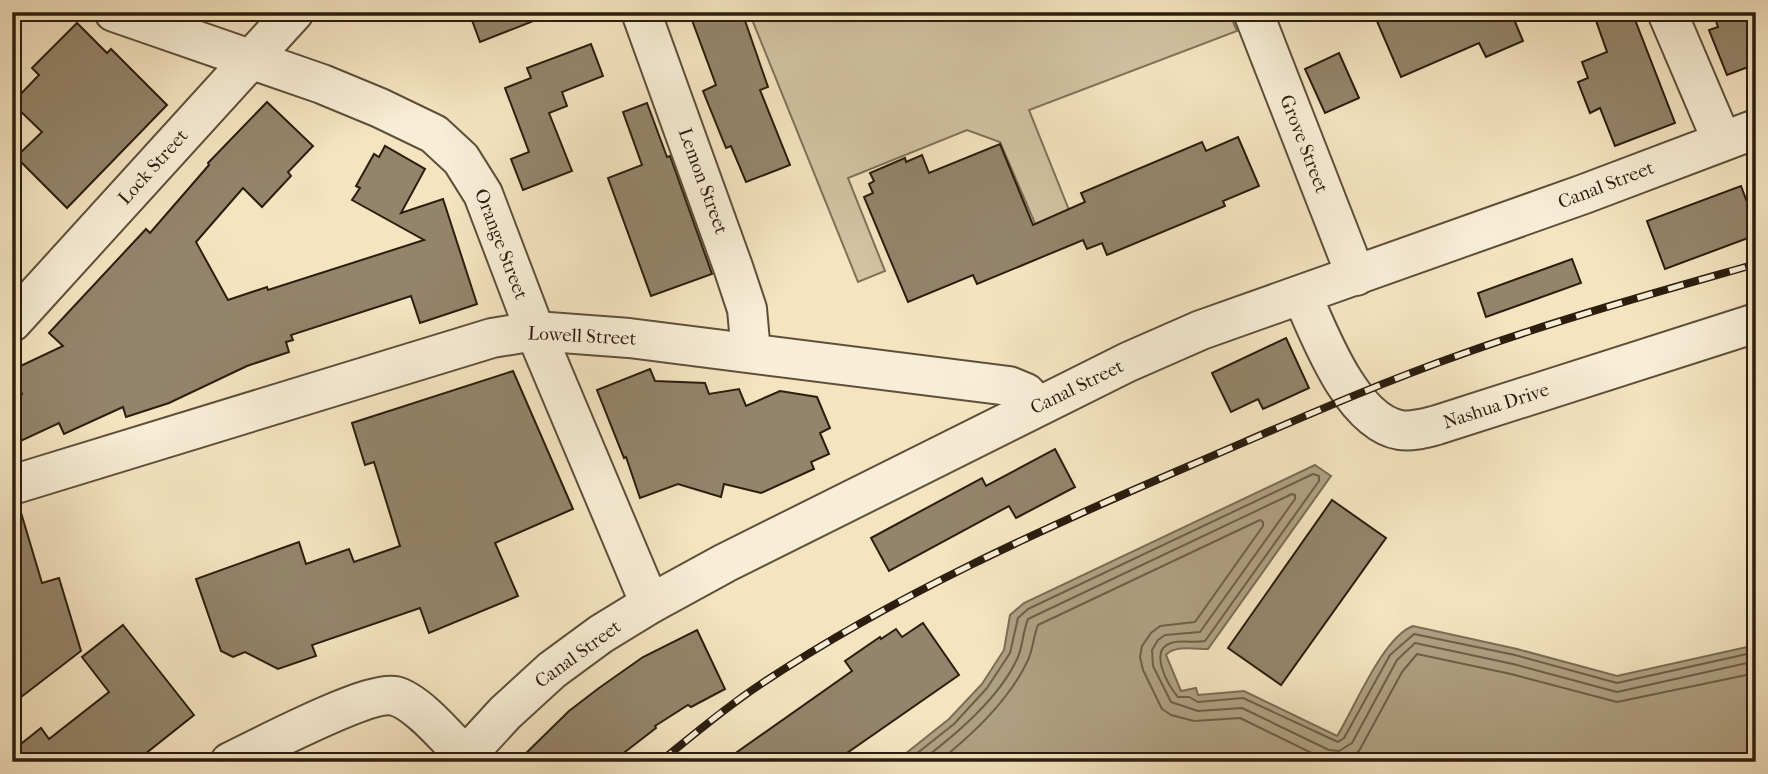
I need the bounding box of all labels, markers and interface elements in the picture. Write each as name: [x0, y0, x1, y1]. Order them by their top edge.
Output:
street label: Grove Street: [1275, 92, 1333, 196]
street label: Lock Street: [114, 125, 193, 209]
street label: Lemon Street: [674, 125, 732, 237]
street label: Canal Street: [1555, 157, 1657, 213]
street label: Orange Street: [470, 186, 532, 303]
street label: Lowell Street: [527, 322, 637, 350]
street label: Canal Street: [1027, 355, 1127, 419]
street label: Nashua Drive: [1440, 379, 1552, 433]
street label: Canal Street: [531, 615, 625, 693]

